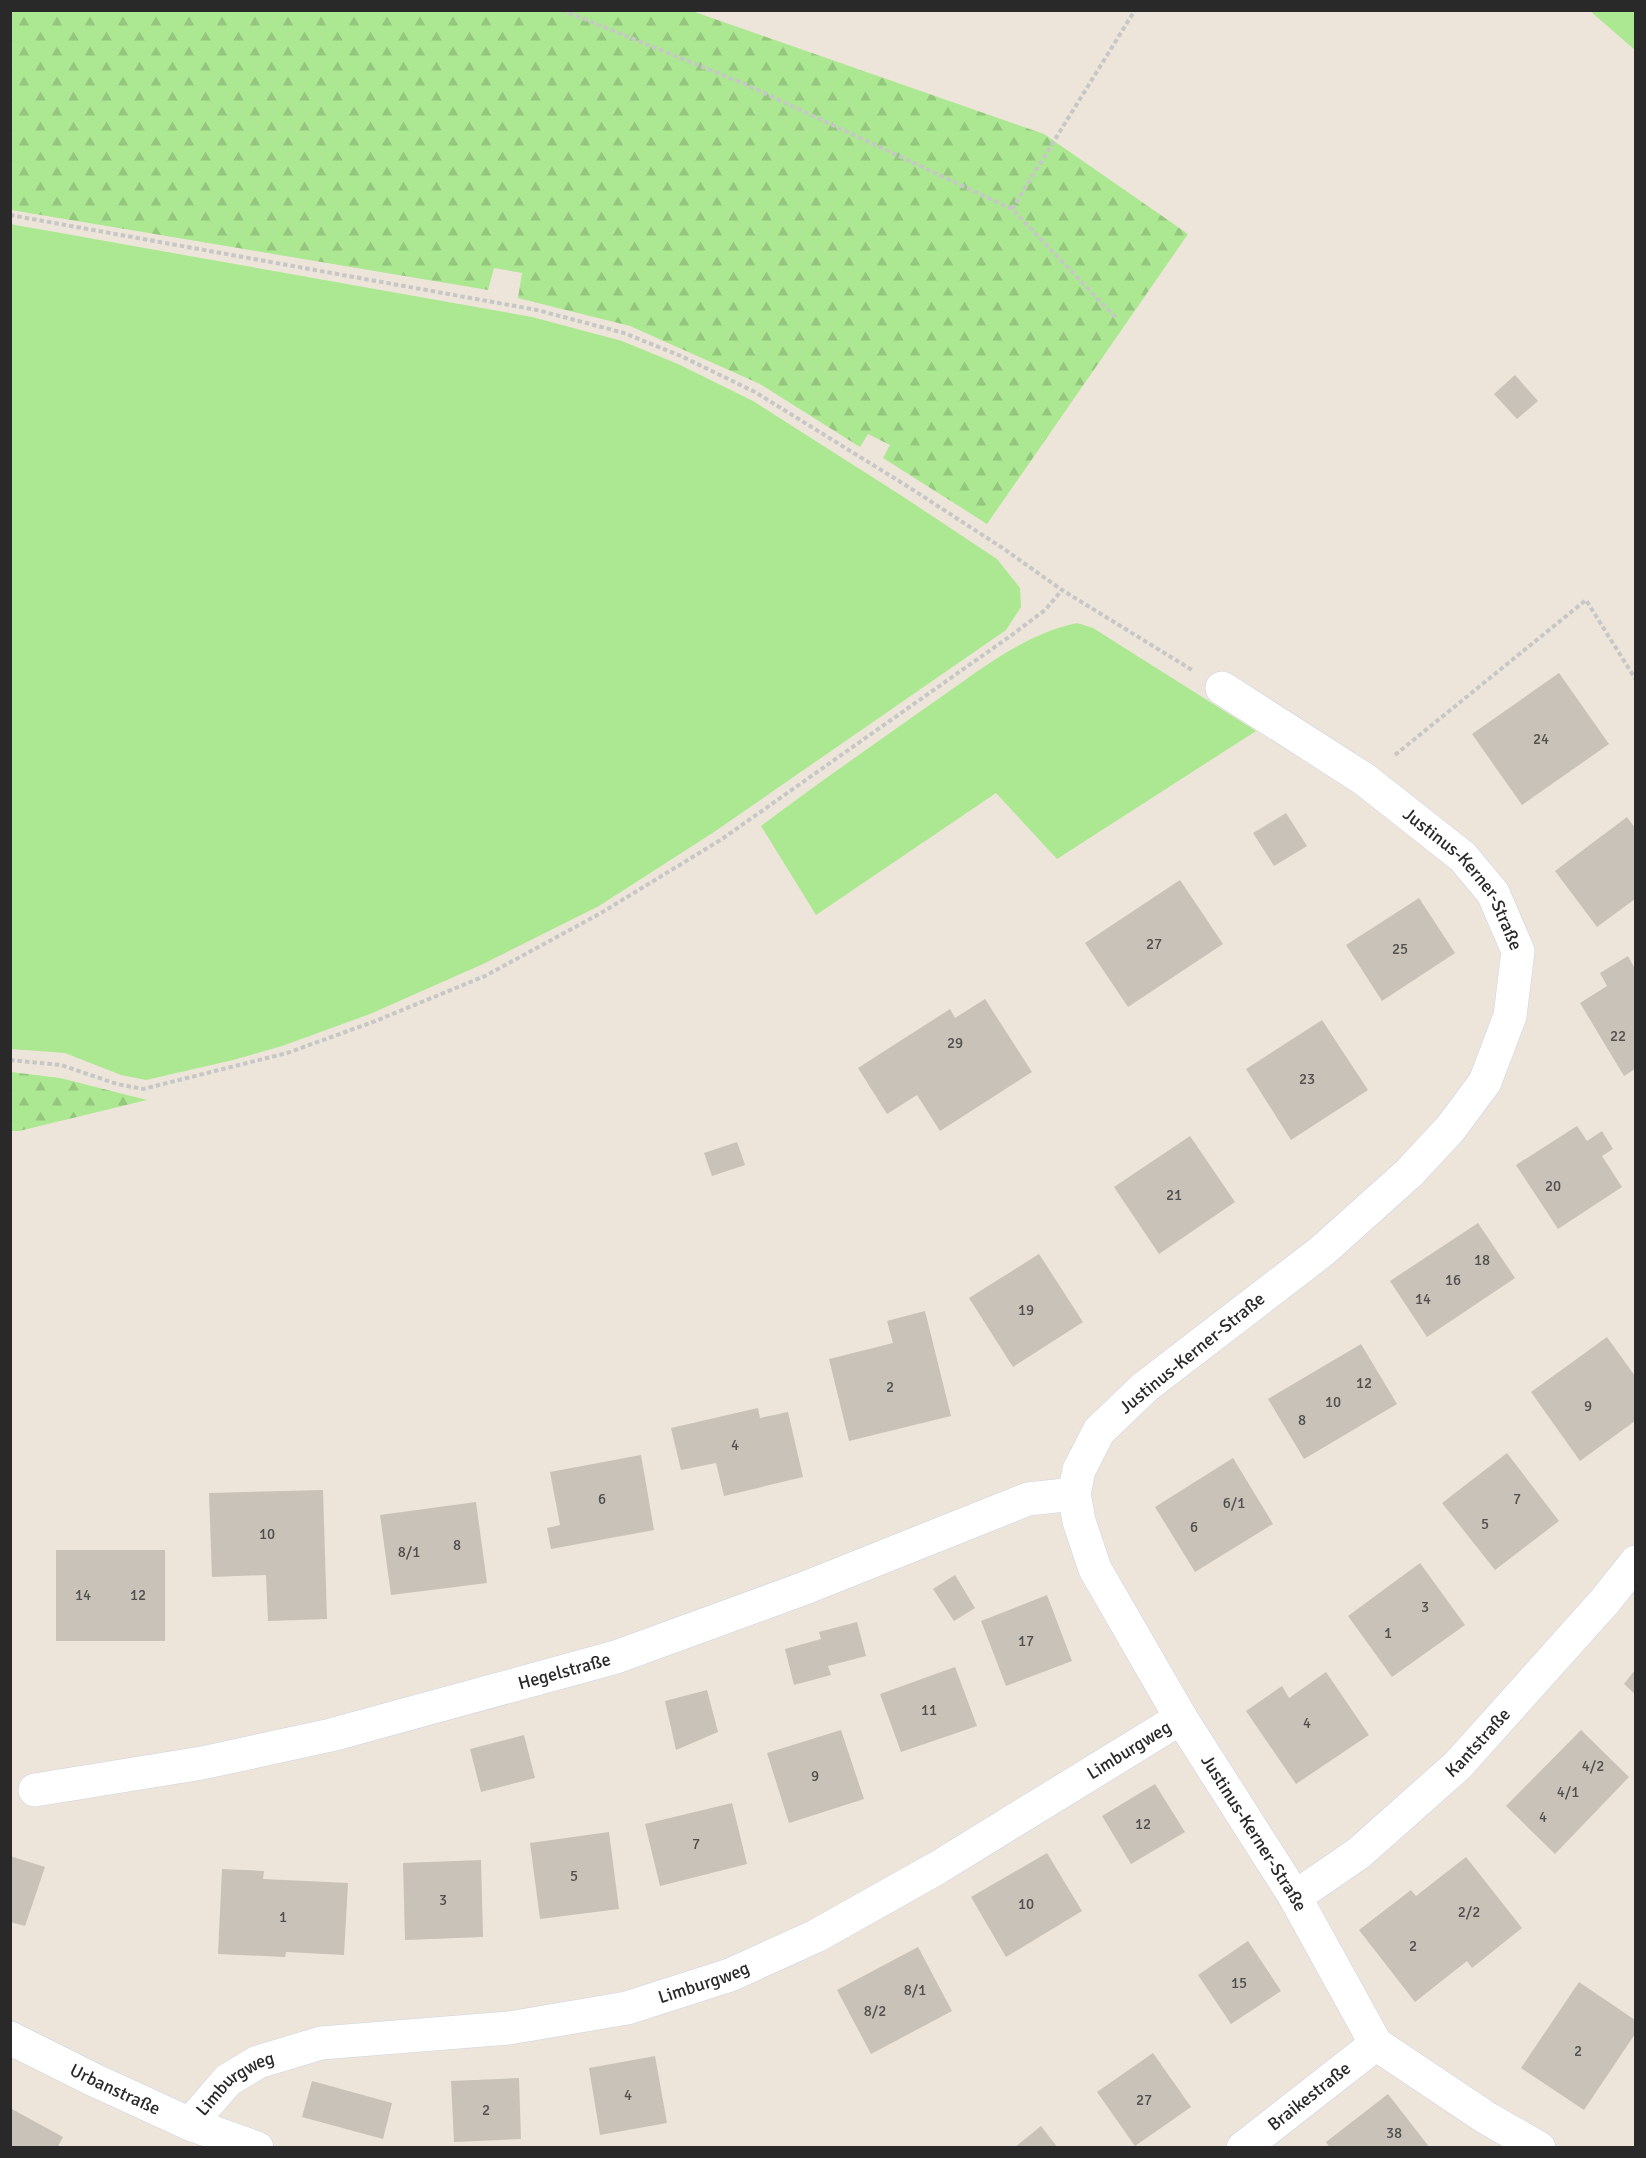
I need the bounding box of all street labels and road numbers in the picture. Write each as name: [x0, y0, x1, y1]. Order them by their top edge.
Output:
street label: Justinus-Kerner-Straße: [1399, 803, 1527, 953]
street label: Justinus-Kerner-Straße: [1115, 1288, 1269, 1418]
street label: Hegelstraße: [515, 1648, 613, 1694]
street label: Kantstraße: [1441, 1703, 1515, 1782]
street label: Limburgweg: [1083, 1716, 1175, 1784]
street label: Justinus-Kerner-Straße: [1196, 1751, 1312, 1915]
street label: Limburgweg: [655, 1957, 753, 2008]
street label: Limburgweg: [191, 2047, 277, 2120]
street label: Braikestraße: [1263, 2057, 1355, 2135]
street label: Urbanstraße: [66, 2059, 164, 2120]

